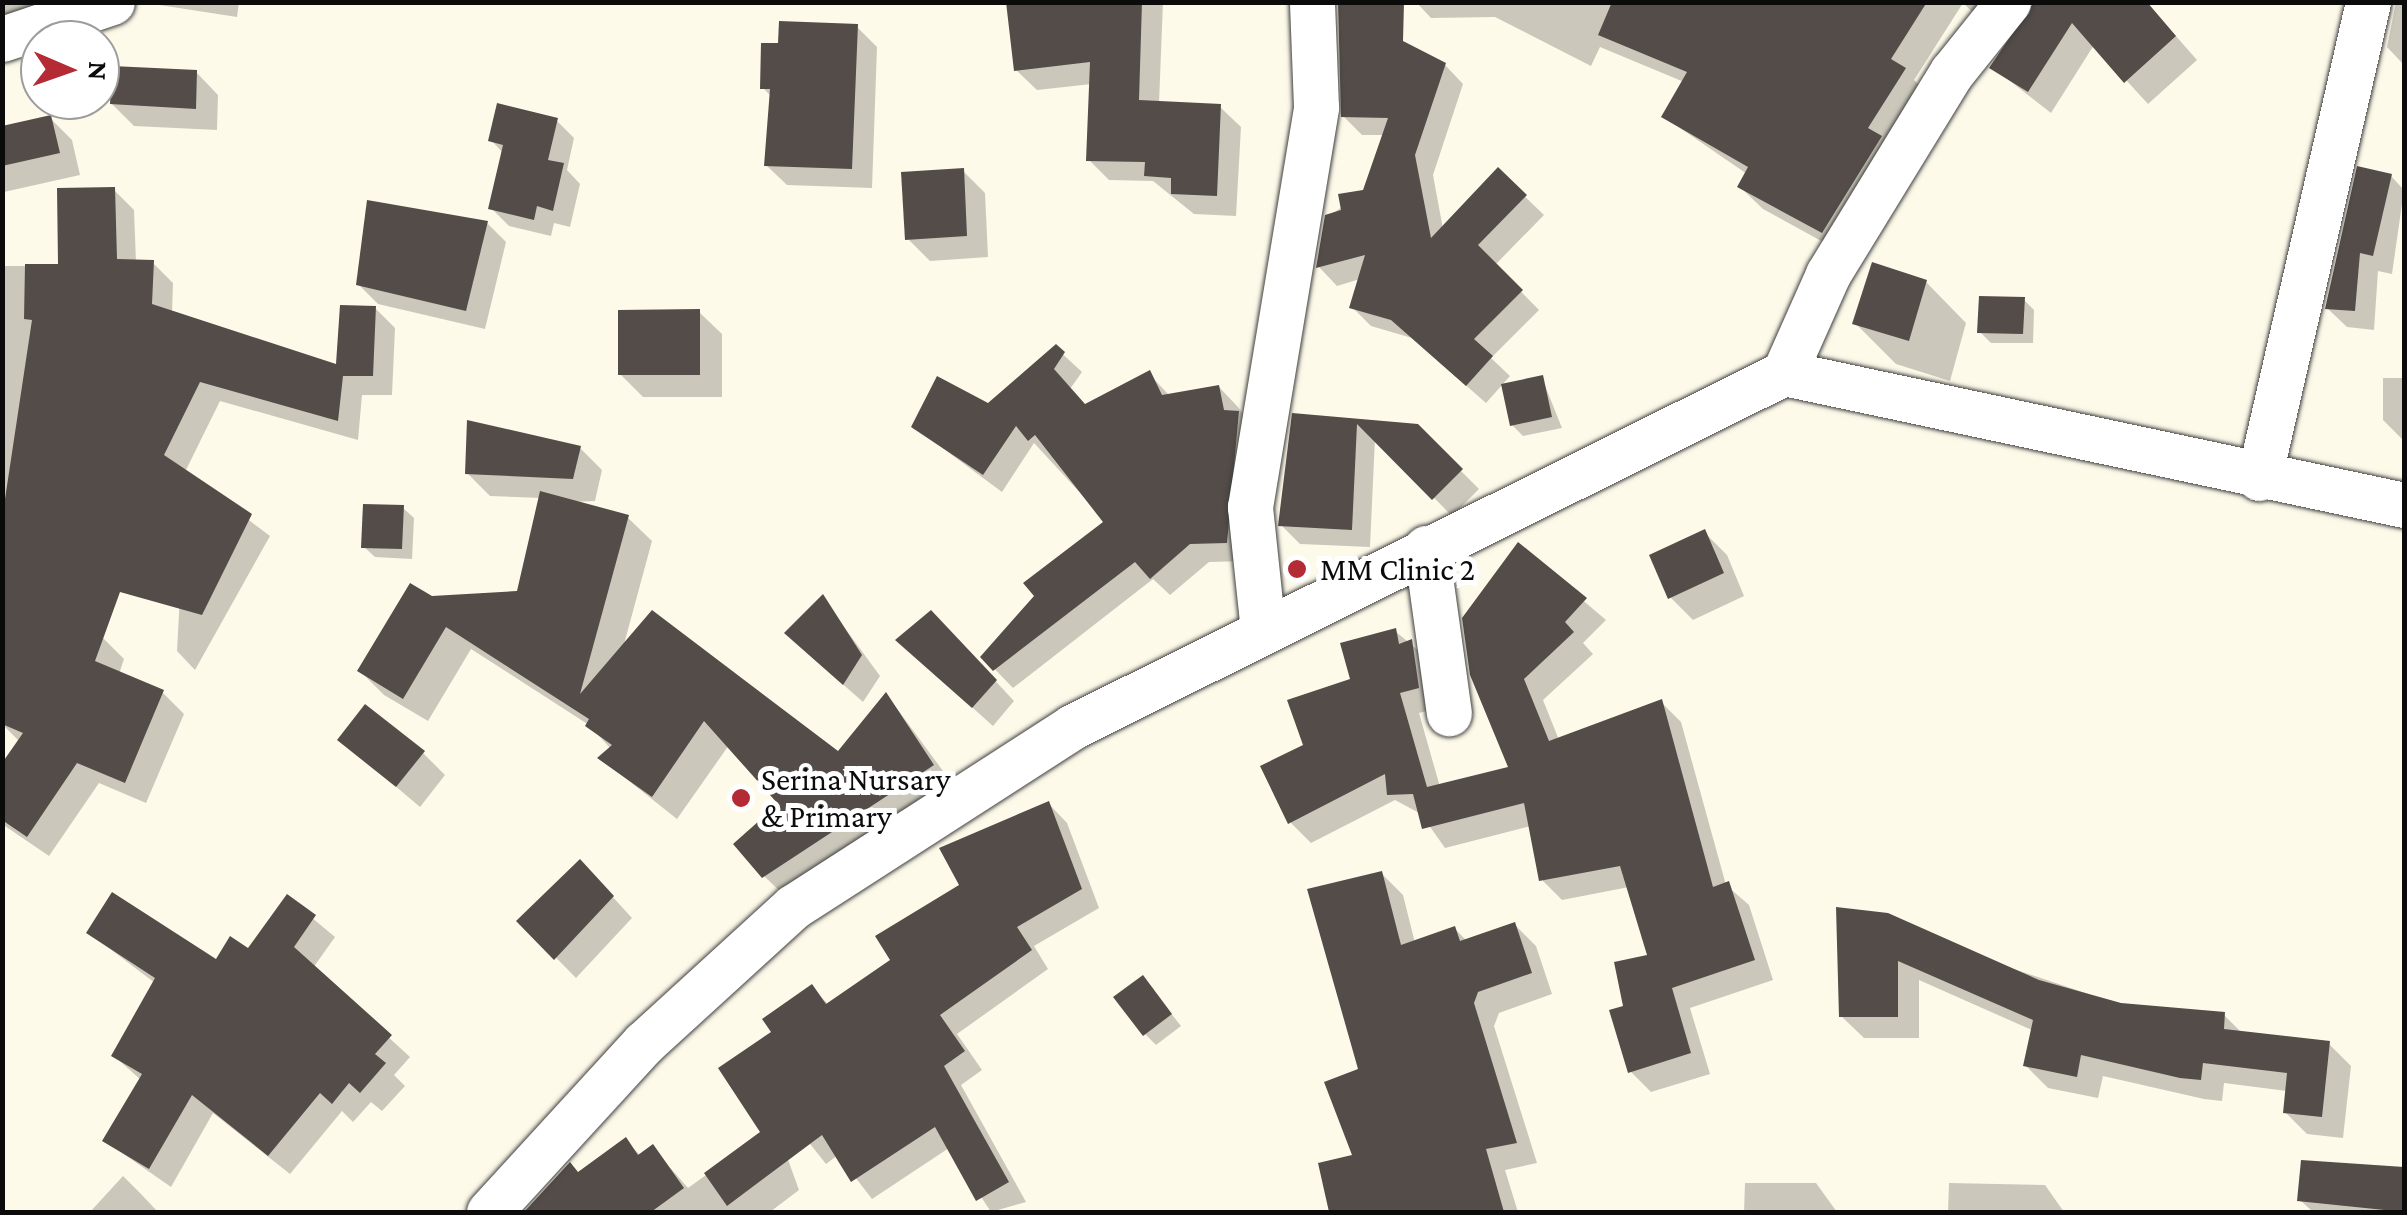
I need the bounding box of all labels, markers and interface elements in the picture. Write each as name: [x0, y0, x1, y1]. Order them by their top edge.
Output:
north arrow: [20, 20, 120, 120]
text: N: [83, 61, 114, 81]
place label: MM Clinic 2: [1320, 550, 1475, 588]
marker: MM Clinic 2: [1284, 556, 1310, 582]
place label: Serina Nursary & Primary: [761, 761, 950, 836]
marker: Serina Nursary & Primary: [730, 787, 752, 809]

